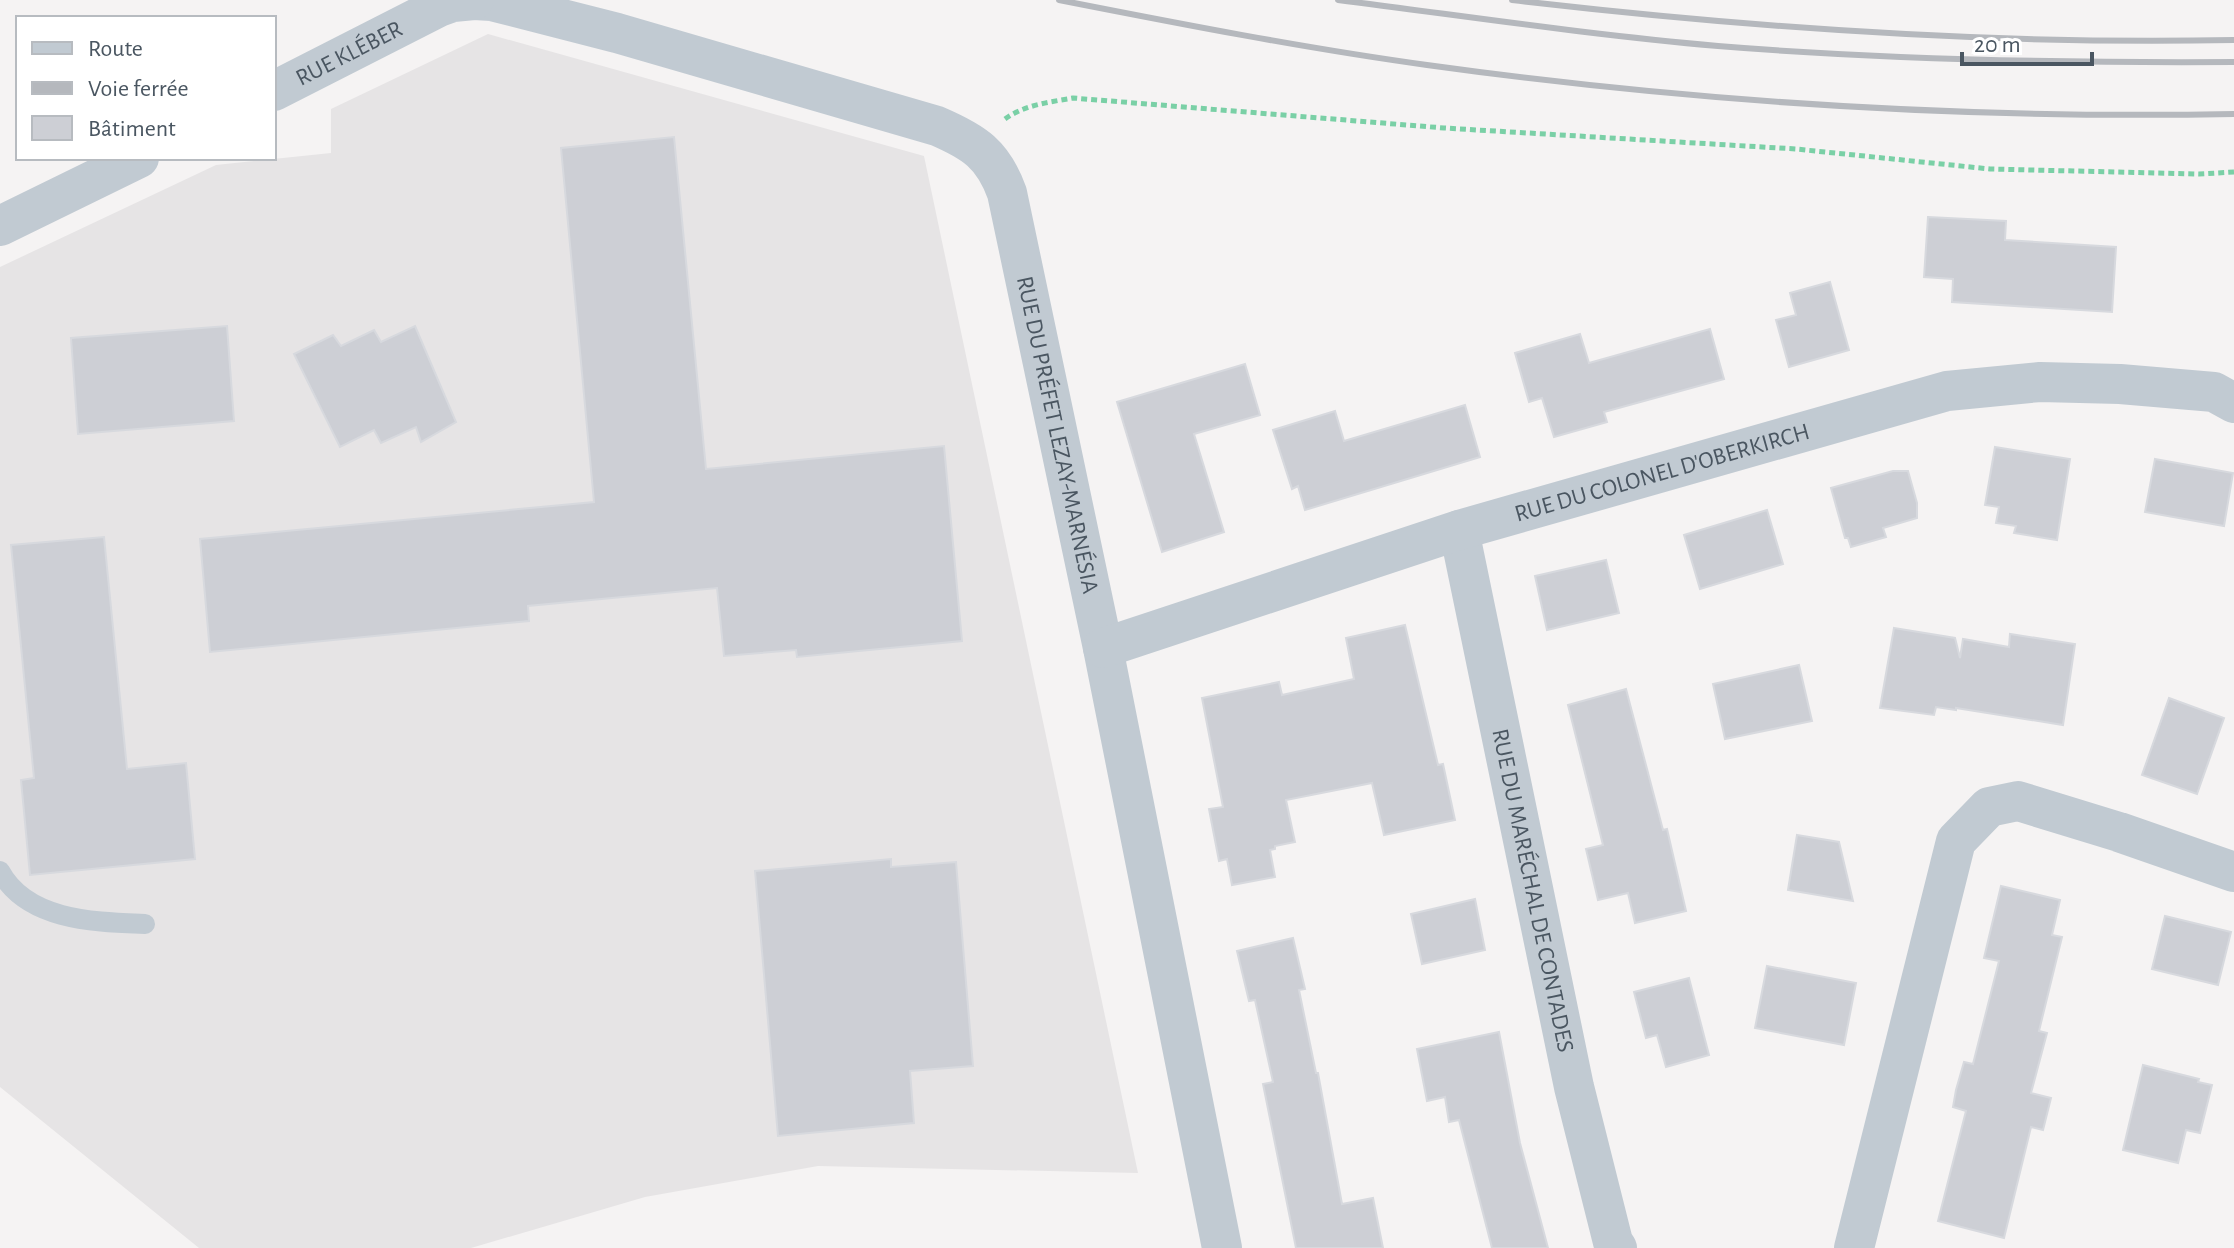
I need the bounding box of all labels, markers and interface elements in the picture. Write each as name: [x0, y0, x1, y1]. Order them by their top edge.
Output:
legend: [16, 16, 276, 160]
scale bar: [1962, 16, 2092, 66]
street label: RUE KLÉBER: [292, 17, 406, 91]
text: 20 m: [1974, 33, 2021, 57]
text: Route: [88, 37, 143, 61]
text: Voie ferrée: [88, 77, 189, 101]
text: Bâtiment: [88, 117, 176, 141]
street label: RUE DU PRÉFET LEZAY-MARNÉSIA: [1012, 274, 1102, 596]
street label: RUE DU COLONEL D'OBERKIRCH: [1512, 420, 1812, 527]
street label: RUE DU MARÉCHAL DE CONTADES: [1487, 727, 1578, 1054]

